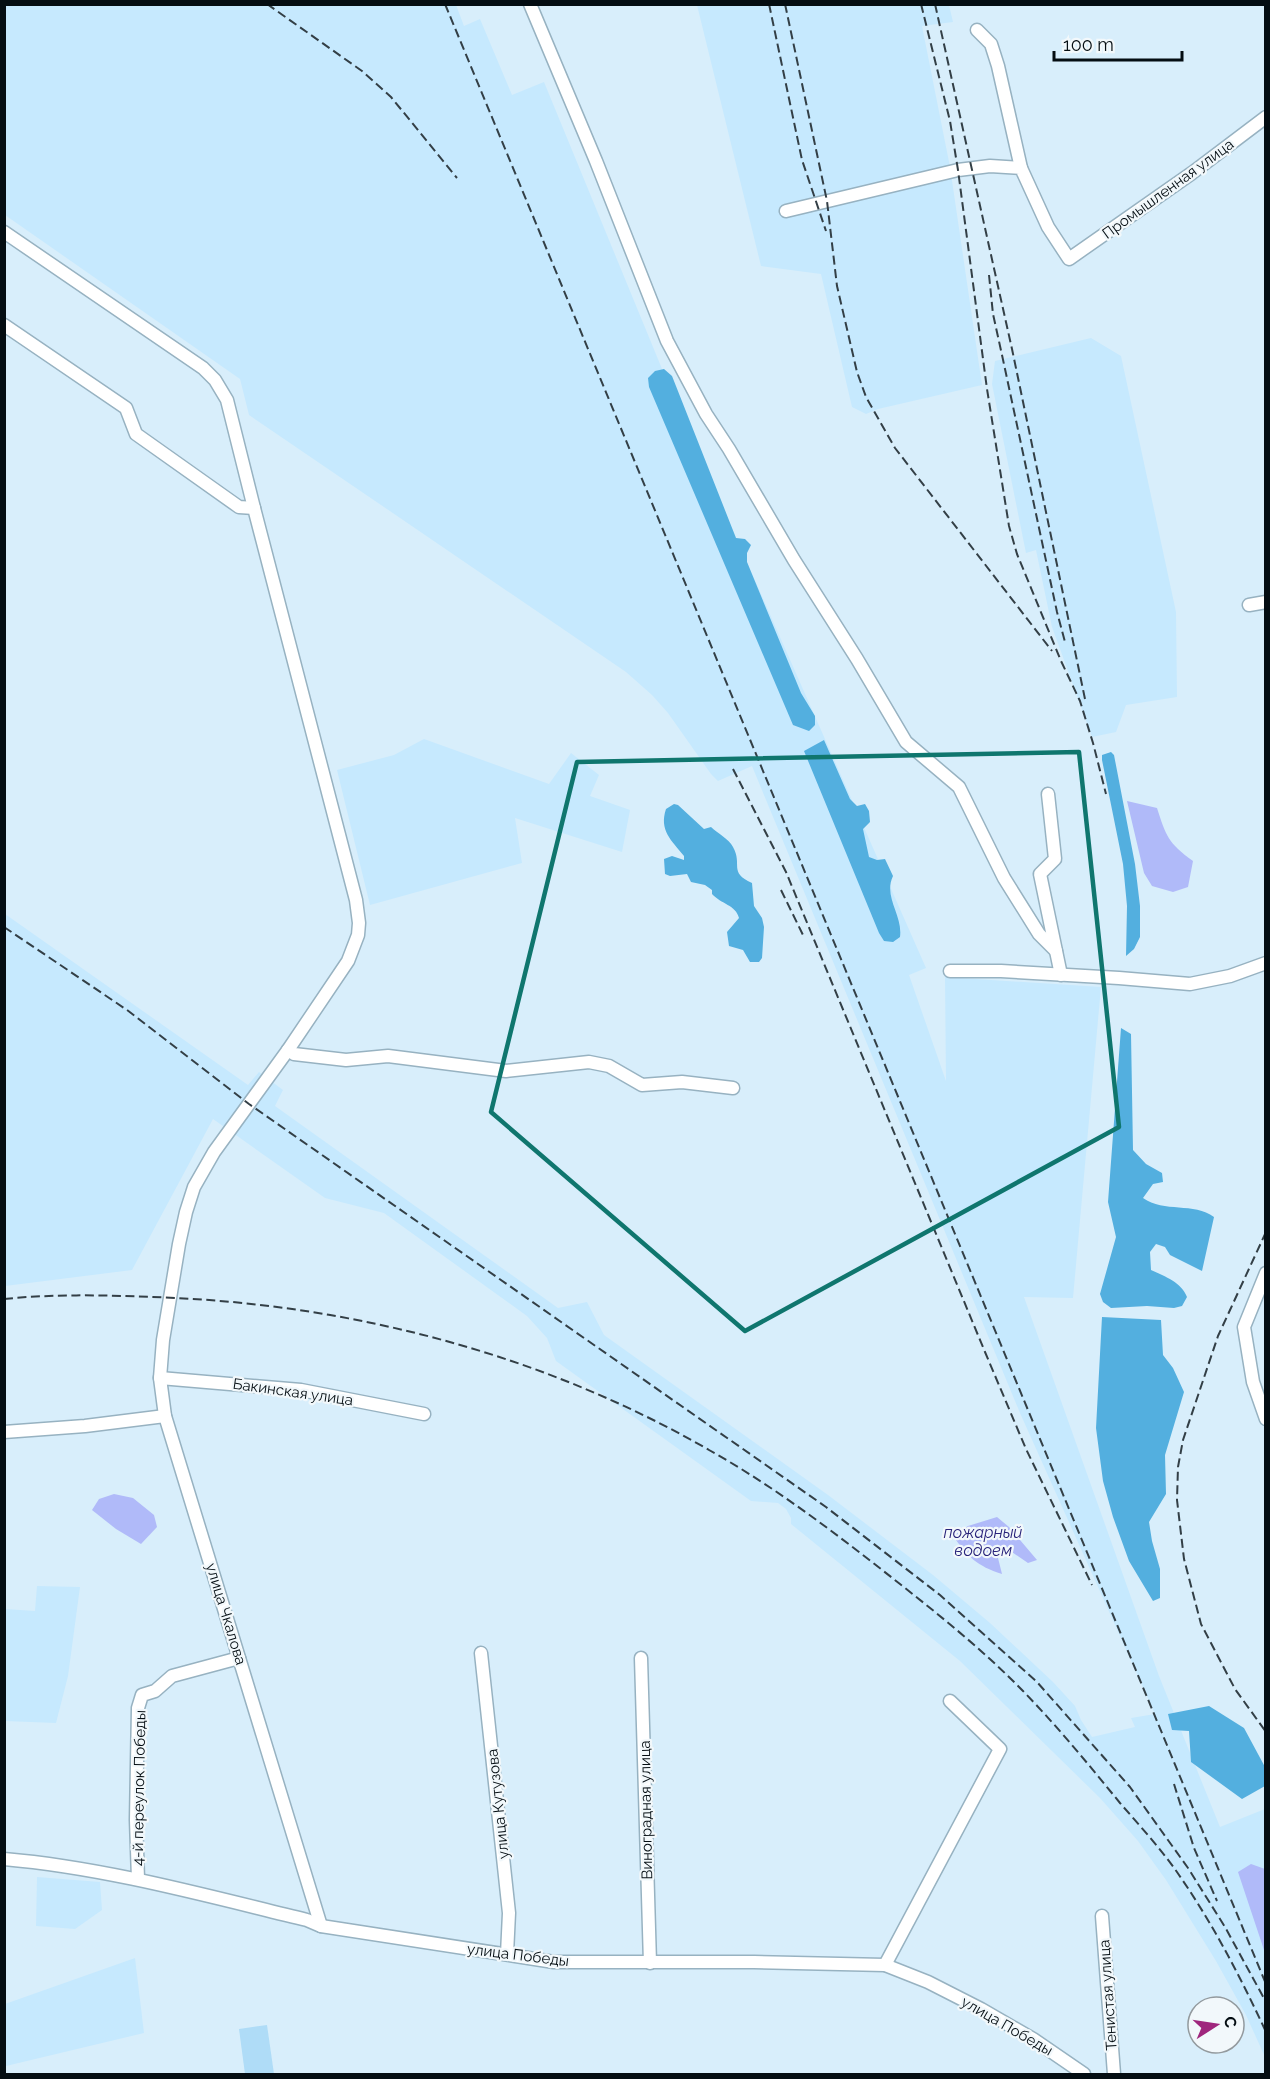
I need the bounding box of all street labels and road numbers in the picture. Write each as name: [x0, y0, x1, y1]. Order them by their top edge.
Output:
street label: Промышленная улица: [1099, 135, 1237, 243]
street label: Бакинская улица: [232, 1375, 354, 1409]
street label: улица Чкалова: [202, 1561, 250, 1667]
street label: 4-й переулок Победы: [129, 1710, 149, 1866]
street label: Виноградная улица: [636, 1740, 656, 1880]
street label: улица Кутузова: [483, 1748, 513, 1860]
street label: Тенистая улица: [1095, 1939, 1121, 2051]
street label: улица Победы: [466, 1940, 570, 1970]
street label: улица Победы: [958, 1993, 1056, 2059]

